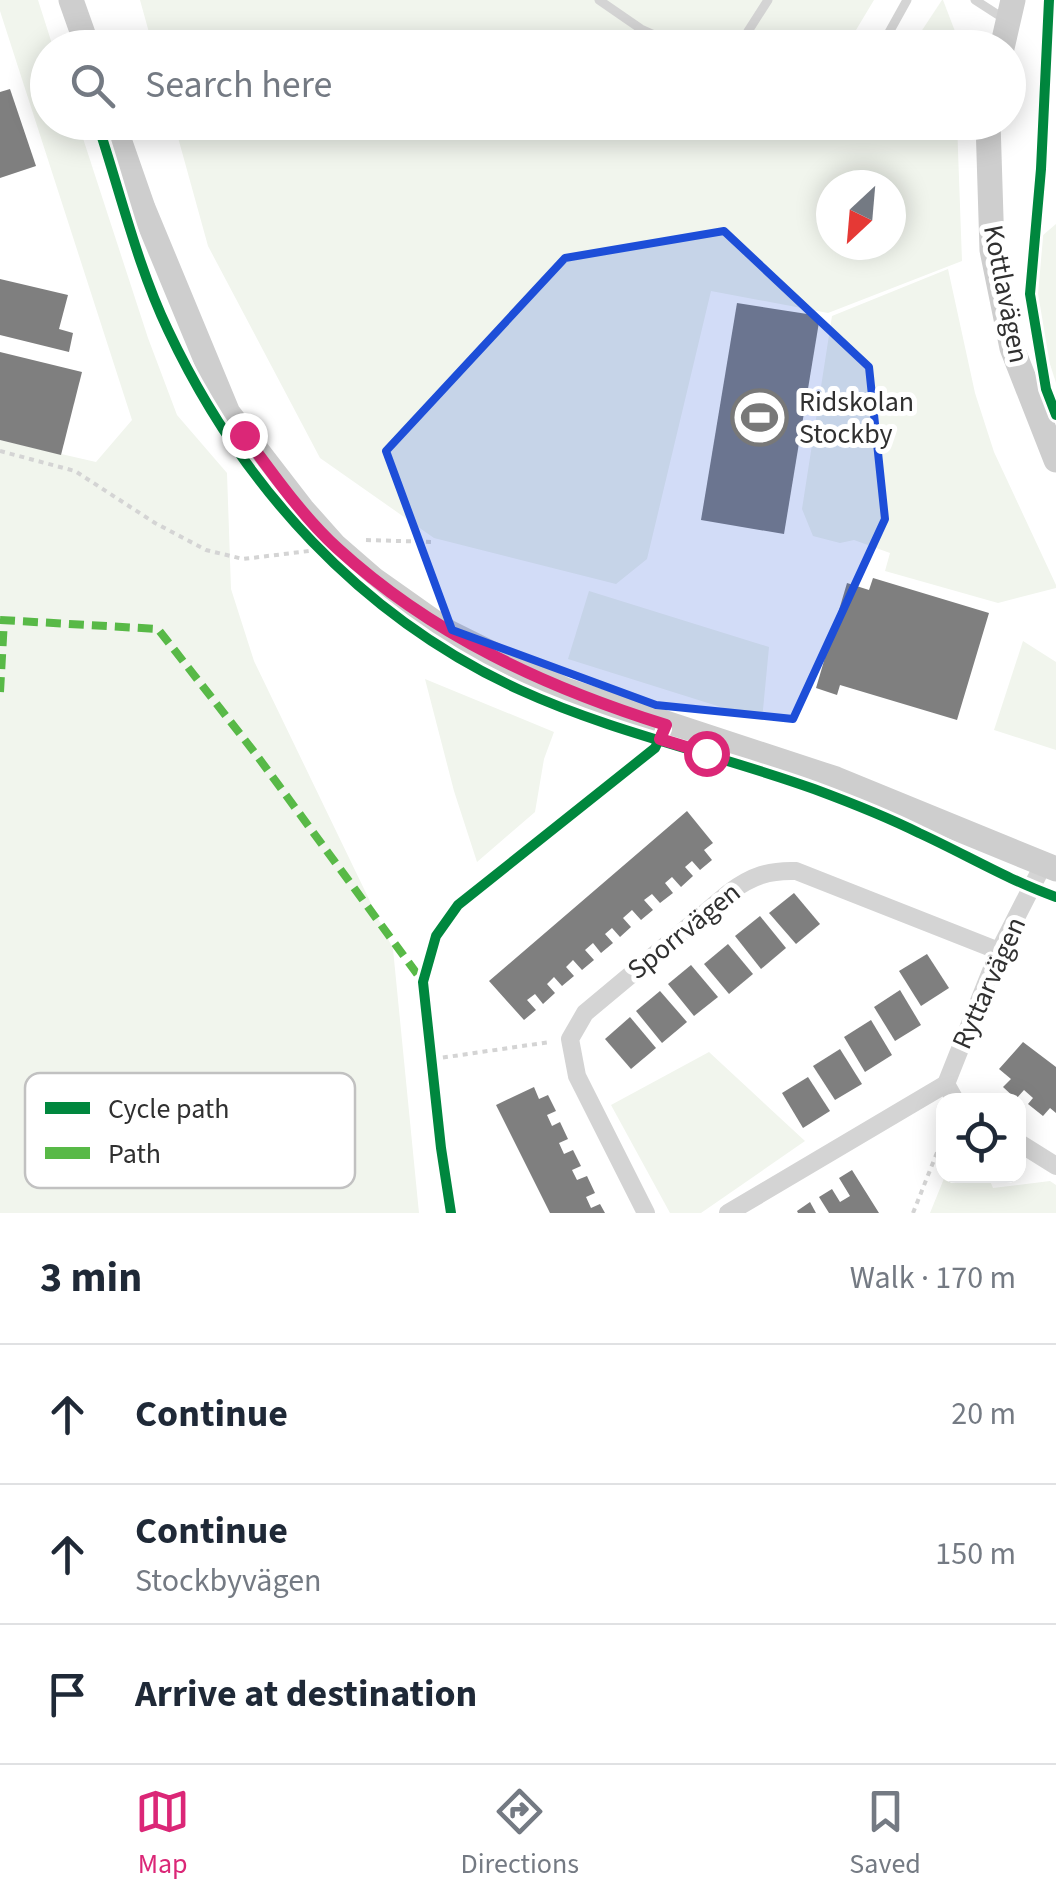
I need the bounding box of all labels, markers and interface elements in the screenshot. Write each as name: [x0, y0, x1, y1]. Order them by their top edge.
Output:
search box: [30, 30, 1026, 140]
icon: search: [65, 58, 120, 113]
text: Search here: [145, 58, 332, 112]
north arrow: [816, 170, 906, 260]
street label: Kottlavägen: [973, 222, 1039, 366]
place label: Ridskolan Stockby: [799, 382, 914, 454]
sports icon: Ridskolan Stockby: [730, 388, 790, 448]
route end: [222, 413, 268, 459]
route start: [684, 731, 730, 777]
street label: Sporrvägen: [619, 873, 749, 989]
street label: Ryttarvägen: [942, 911, 1036, 1055]
legend: [25, 1073, 355, 1188]
text: Cycle path: [108, 1089, 230, 1129]
map controls: [936, 1093, 1026, 1183]
button: locate: [936, 1093, 1026, 1183]
text: Path: [108, 1134, 161, 1174]
text: 3 min: [40, 1248, 142, 1308]
text: Walk · 170 m: [850, 1255, 1016, 1301]
icon: ahead: [40, 1387, 95, 1442]
text: Continue: [135, 1387, 288, 1441]
text: 20 m: [951, 1391, 1016, 1437]
text: Continue: [135, 1504, 288, 1558]
icon: ahead: [40, 1527, 95, 1582]
text: 150 m: [935, 1531, 1016, 1577]
text: Stockbyvägen: [135, 1558, 322, 1604]
icon: arrive: [40, 1667, 95, 1722]
text: Arrive at destination: [135, 1667, 477, 1721]
tab: Map: [135, 1784, 190, 1884]
tab: Directions: [461, 1784, 579, 1884]
tab: Saved: [849, 1784, 921, 1884]

